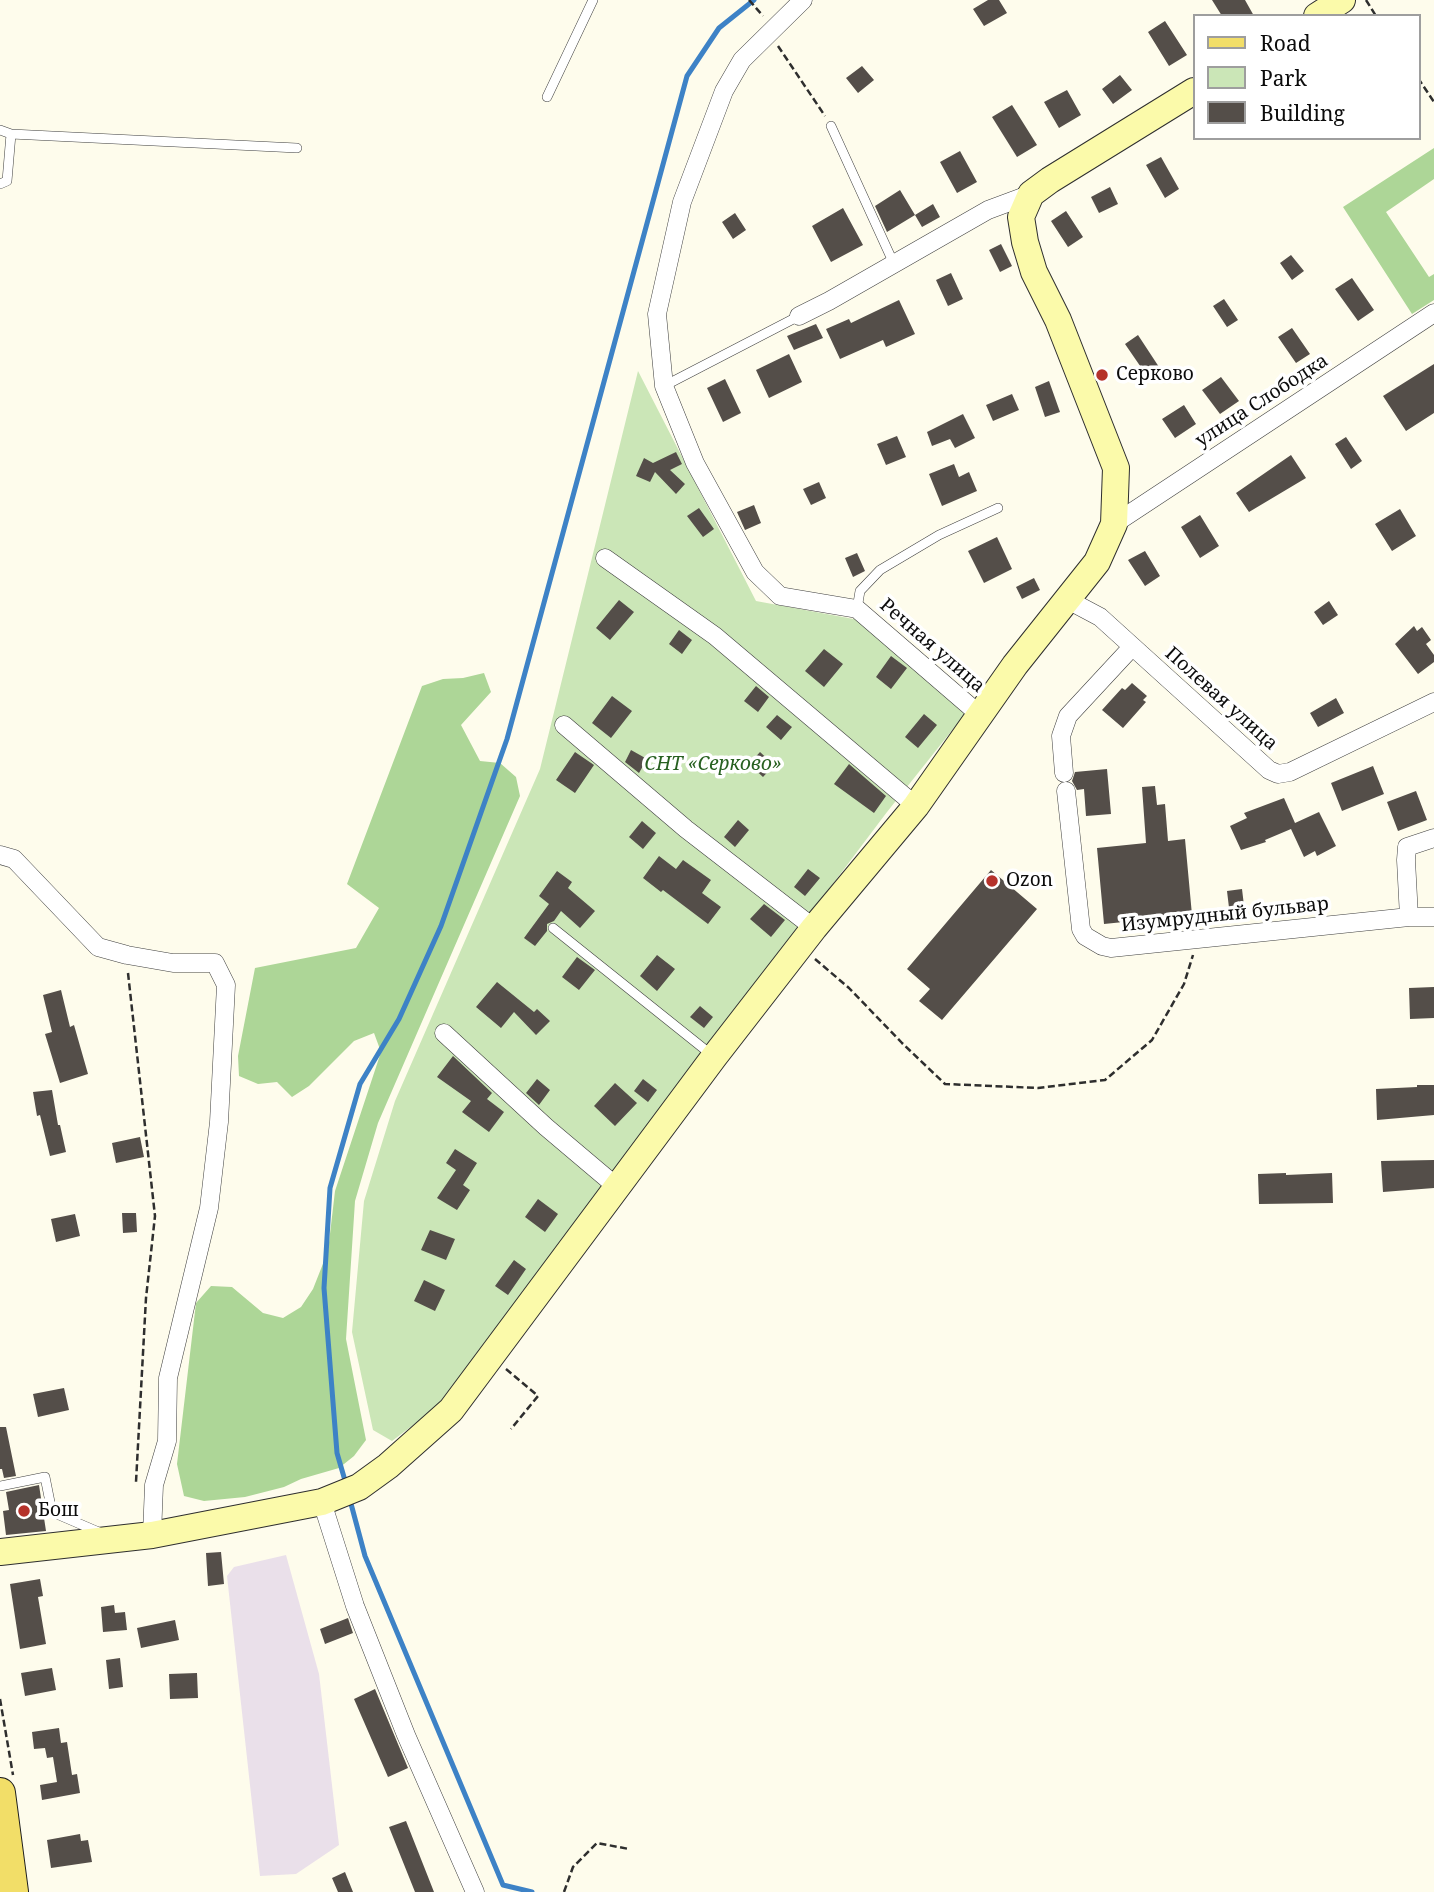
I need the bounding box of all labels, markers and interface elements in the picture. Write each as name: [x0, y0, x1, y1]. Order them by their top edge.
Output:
legend: [1192, 14, 1420, 140]
text: Road: [1260, 29, 1311, 57]
text: Park: [1260, 64, 1307, 92]
text: Building: [1260, 99, 1345, 127]
street label: улица Слободка: [1191, 350, 1333, 452]
place label: Серково: [1116, 364, 1194, 386]
marker: Серково: [1094, 367, 1110, 383]
street label: Речная улица: [875, 594, 989, 698]
street label: Полевая улица: [1160, 643, 1282, 755]
park label: СНТ «Серково»: [644, 754, 782, 776]
place label: Ozon: [1006, 870, 1053, 892]
marker: Ozon: [984, 873, 1000, 889]
street label: Изумрудный бульвар: [1120, 893, 1330, 937]
place label: Бош: [38, 1500, 79, 1522]
marker: Бош: [16, 1503, 32, 1519]

